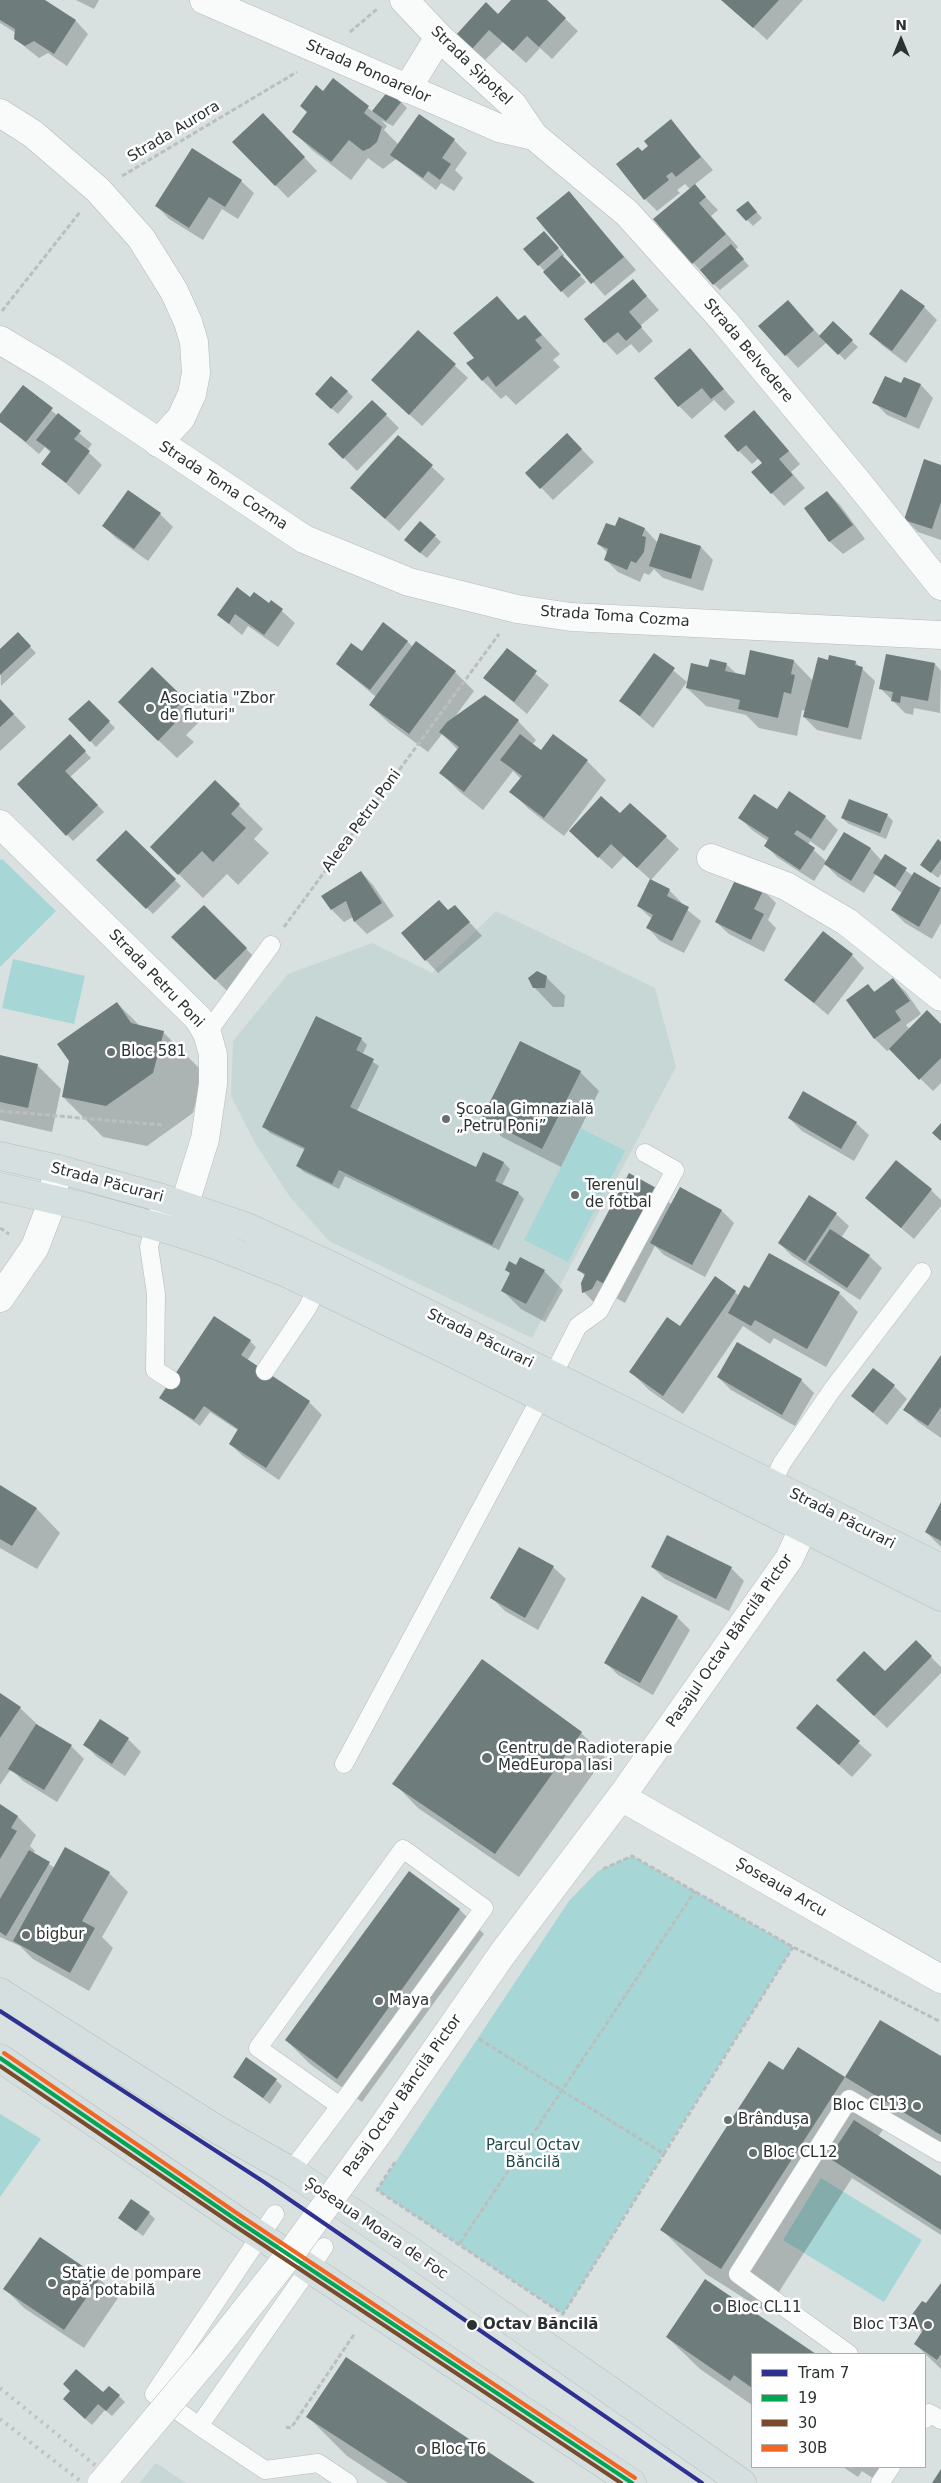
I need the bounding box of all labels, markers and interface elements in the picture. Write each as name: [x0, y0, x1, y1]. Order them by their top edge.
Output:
north arrow: [876, 15, 926, 65]
text: N: [895, 17, 907, 33]
street label: Strada Șipoțel: [427, 23, 515, 109]
street label: Strada Ponoarelor: [303, 36, 433, 108]
street label: Strada Aurora: [125, 97, 223, 167]
street label: Strada Belvedere: [699, 295, 797, 407]
street label: Strada Toma Cozma: [155, 438, 291, 534]
street label: Strada Toma Cozma: [540, 603, 690, 631]
place label: Asociatia "Zbor de fluturi": [160, 690, 275, 725]
marker: Asociatia "Zbor de fluturi": [144, 702, 156, 714]
street label: Aleea Petru Poni: [319, 766, 405, 876]
street label: Strada Petru Poni: [104, 926, 208, 1032]
place label: Bloc 581: [121, 1043, 186, 1061]
marker: Bloc 581: [105, 1046, 117, 1058]
place label: Şcoala Gimnazială „Petru Poni”: [456, 1101, 594, 1136]
marker: Şcoala Gimnazială „Petru Poni”: [440, 1113, 452, 1125]
street label: Strada Păcurari: [49, 1159, 165, 1207]
place label: Terenul de fotbal: [585, 1177, 652, 1212]
marker: Terenul de fotbal: [569, 1189, 581, 1201]
street label: Strada Păcurari: [424, 1306, 536, 1372]
street label: Strada Păcurari: [786, 1485, 898, 1553]
street label: Pasajul Octav Băncilă Pictor: [663, 1551, 797, 1731]
place label: Centru de Radioterapie MedEuropa Iasi: [498, 1740, 673, 1775]
marker: Centru de Radioterapie MedEuropa Iasi: [480, 1751, 494, 1765]
street label: Șoseaua Arcu: [732, 1855, 830, 1921]
place label: bigbur: [36, 1926, 84, 1944]
marker: bigbur: [20, 1929, 32, 1941]
place label: Maya: [389, 1992, 429, 2010]
marker: Maya: [373, 1995, 385, 2007]
street label: Pasaj Octav Băncilă Pictor: [340, 2011, 466, 2181]
place label: Bloc CL13: [832, 2097, 907, 2115]
marker: Bloc CL13: [911, 2100, 923, 2112]
place label: Brândușa: [738, 2111, 809, 2129]
marker: Brândușa: [722, 2114, 734, 2126]
park label: Parcul Octav Băncilă: [486, 2137, 580, 2172]
place label: Bloc CL12: [763, 2144, 838, 2162]
marker: Bloc CL12: [747, 2147, 759, 2159]
street label: Șoseaua Moara de Foc: [301, 2174, 451, 2284]
place label: Stație de pompare apă potabilă: [62, 2265, 201, 2300]
marker: Stație de pompare apă potabilă: [46, 2277, 58, 2289]
place label: Bloc CL11: [727, 2299, 802, 2317]
marker: Bloc CL11: [711, 2302, 723, 2314]
place label: Octav Băncilă: [483, 2316, 598, 2334]
place label: Bloc T3A: [852, 2316, 918, 2334]
marker: Octav Băncilă: [465, 2318, 479, 2332]
marker: Bloc T3A: [922, 2319, 934, 2331]
legend: [751, 2353, 926, 2468]
text: Tram 7: [798, 2364, 849, 2382]
text: 19: [798, 2389, 817, 2407]
text: 30: [798, 2414, 817, 2432]
text: 30B: [798, 2439, 827, 2457]
place label: Bloc T6: [431, 2441, 486, 2459]
marker: Bloc T6: [415, 2444, 427, 2456]

